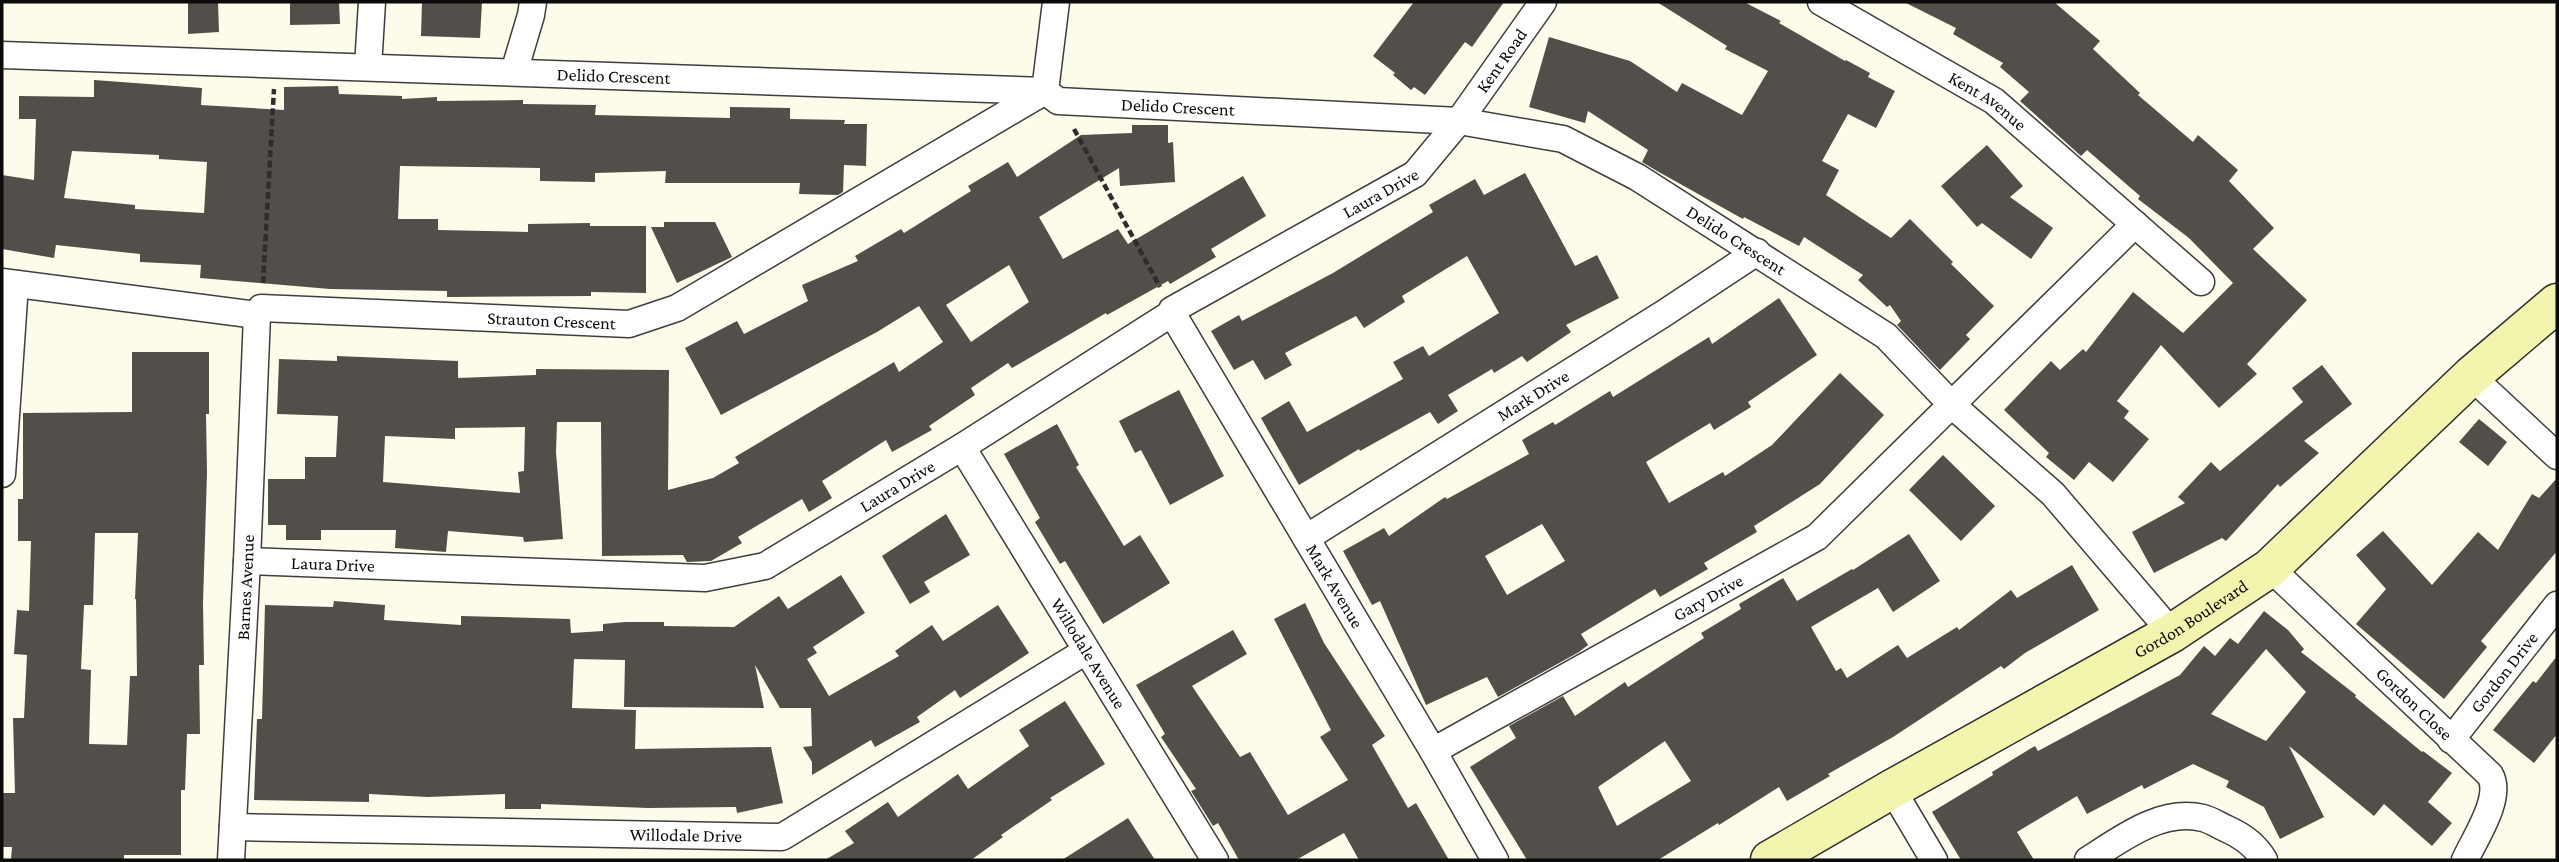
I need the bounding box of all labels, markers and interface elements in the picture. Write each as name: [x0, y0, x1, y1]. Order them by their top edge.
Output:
street label: Kent Road: [1472, 24, 1531, 96]
street label: Delido Crescent: [556, 64, 672, 88]
street label: Kent Avenue: [1945, 67, 2031, 135]
street label: Delido Crescent: [1121, 94, 1236, 120]
street label: Laura Drive: [1339, 164, 1422, 222]
street label: Delido Crescent: [1683, 201, 1790, 280]
street label: Strauton Crescent: [487, 308, 617, 333]
street label: Mark Drive: [1493, 366, 1573, 425]
street label: Laura Drive: [856, 456, 938, 516]
street label: Barnes Avenue: [233, 534, 258, 641]
street label: Mark Avenue: [1302, 540, 1368, 632]
street label: Laura Drive: [291, 553, 375, 576]
street label: Gary Drive: [1670, 570, 1747, 625]
street label: Gordon Boulevard: [2130, 575, 2252, 662]
street label: Willodale Avenue: [1047, 594, 1130, 712]
street label: Gordon Drive: [2466, 628, 2542, 717]
street label: Gordon Close: [2372, 663, 2456, 744]
street label: Willodale Drive: [630, 824, 742, 846]

